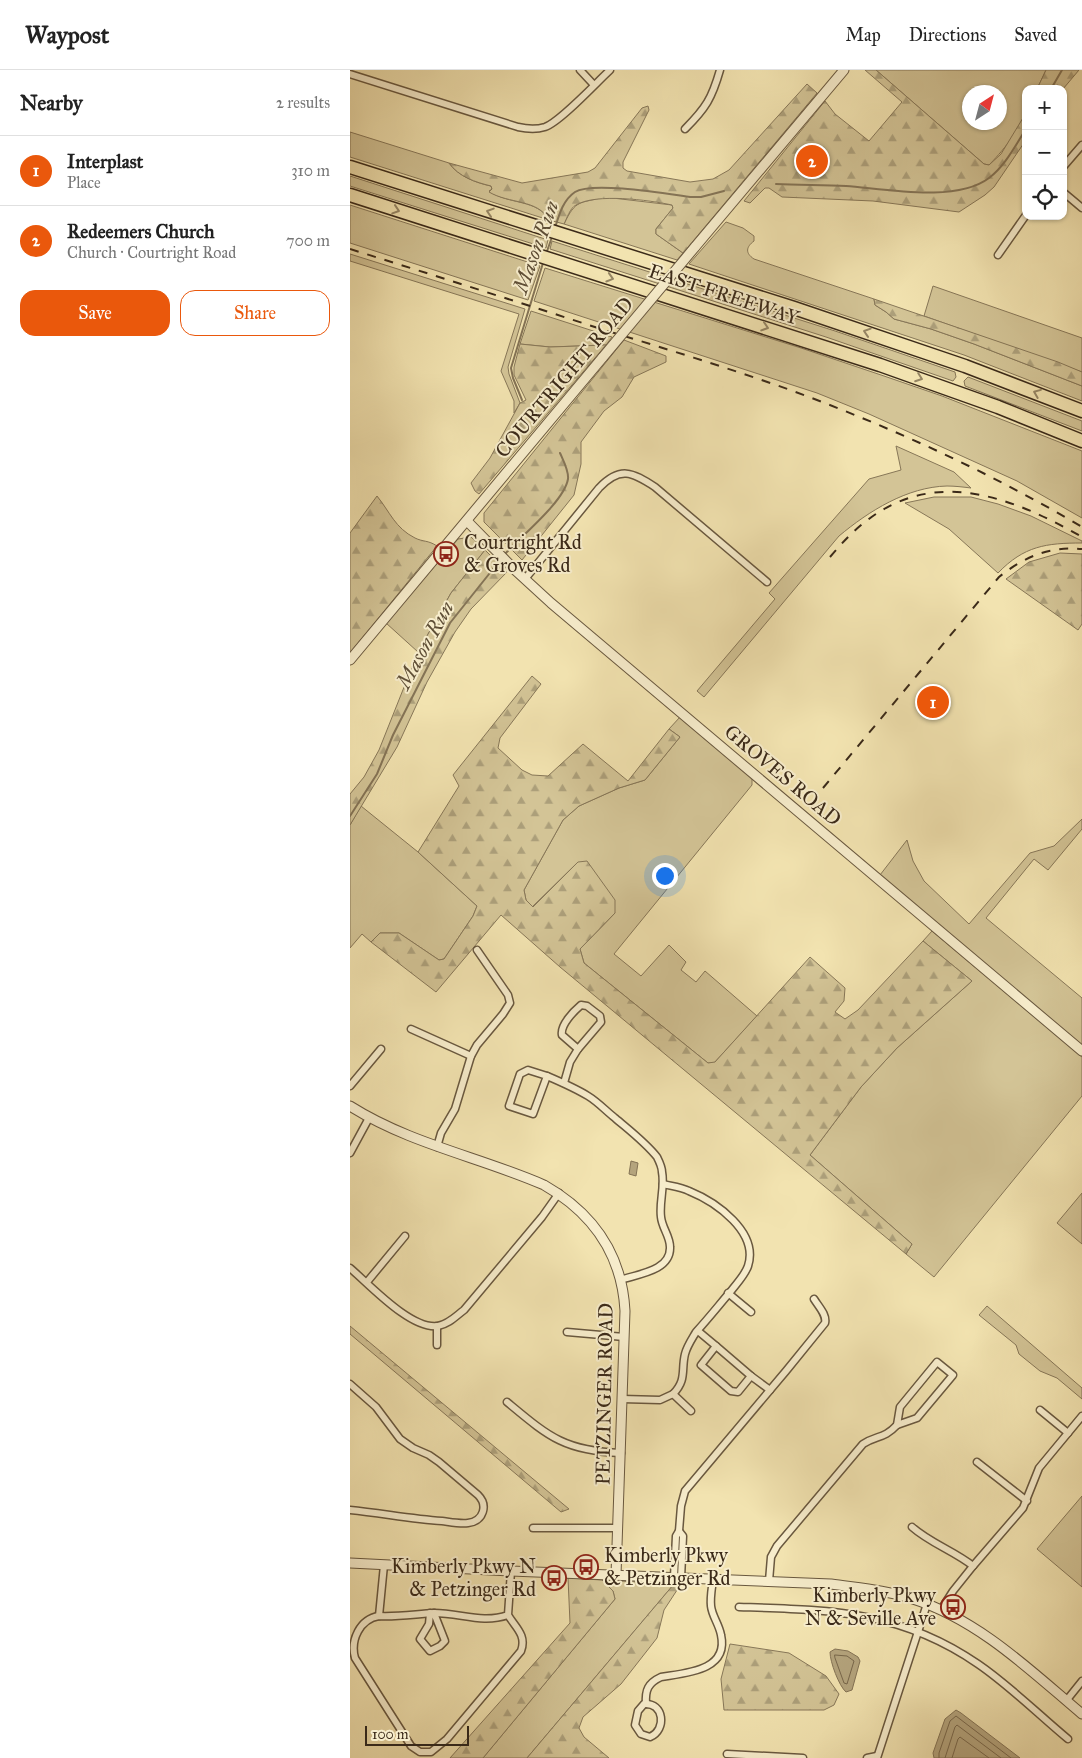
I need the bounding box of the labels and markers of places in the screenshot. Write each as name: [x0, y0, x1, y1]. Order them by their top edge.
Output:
pin: 2: [796, 142, 828, 180]
place label: Courtright Rd & Groves Rd: [464, 530, 582, 577]
bus stop icon: Courtright Rd & Groves Rd: [433, 541, 459, 567]
pin: 1: [917, 683, 949, 721]
place label: Kimberly Pkwy & Petzinger Rd: [604, 1543, 731, 1591]
place label: Kimberly Pkwy N & Petzinger Rd: [391, 1554, 536, 1602]
bus stop icon: Kimberly Pkwy & Petzinger Rd: [573, 1554, 599, 1580]
bus stop icon: Kimberly Pkwy N & Petzinger Rd: [541, 1565, 567, 1591]
place label: Kimberly Pkwy N & Seville Ave: [805, 1583, 937, 1630]
bus stop icon: Kimberly Pkwy N & Seville Ave: [940, 1594, 966, 1620]

